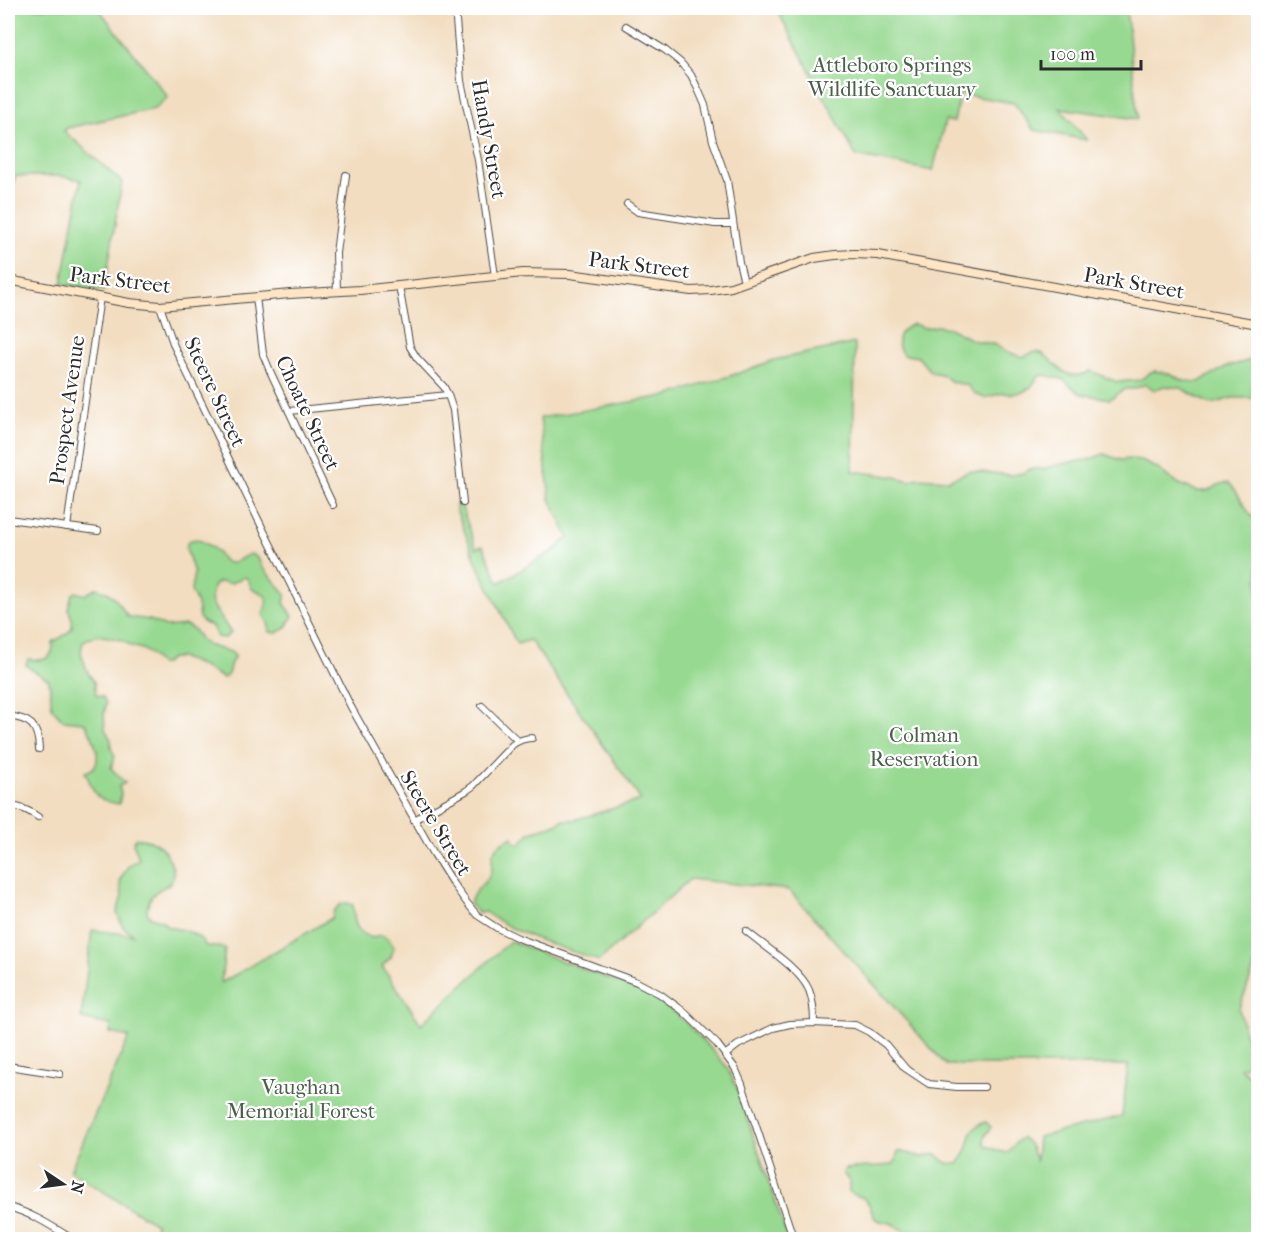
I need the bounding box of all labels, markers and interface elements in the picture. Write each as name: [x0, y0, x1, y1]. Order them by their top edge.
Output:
scale bar: [1041, 33, 1142, 71]
text: 100 m: [1050, 44, 1095, 65]
park label: Attleboro Springs Wildlife Sanctuary: [807, 53, 977, 101]
street label: Handy Street: [467, 77, 511, 201]
street label: Park Street: [587, 247, 691, 283]
street label: Park Street: [68, 262, 172, 298]
street label: Park Street: [1082, 262, 1187, 304]
street label: Steere Street: [179, 333, 251, 451]
street label: Prospect Avenue: [45, 334, 89, 486]
street label: Choate Street: [271, 352, 345, 475]
park label: Colman Reservation: [870, 723, 978, 771]
street label: Steere Street: [395, 766, 477, 880]
park label: Vaughan Memorial Forest: [227, 1075, 376, 1123]
north arrow: [33, 1154, 93, 1214]
text: N: [66, 1179, 88, 1196]

